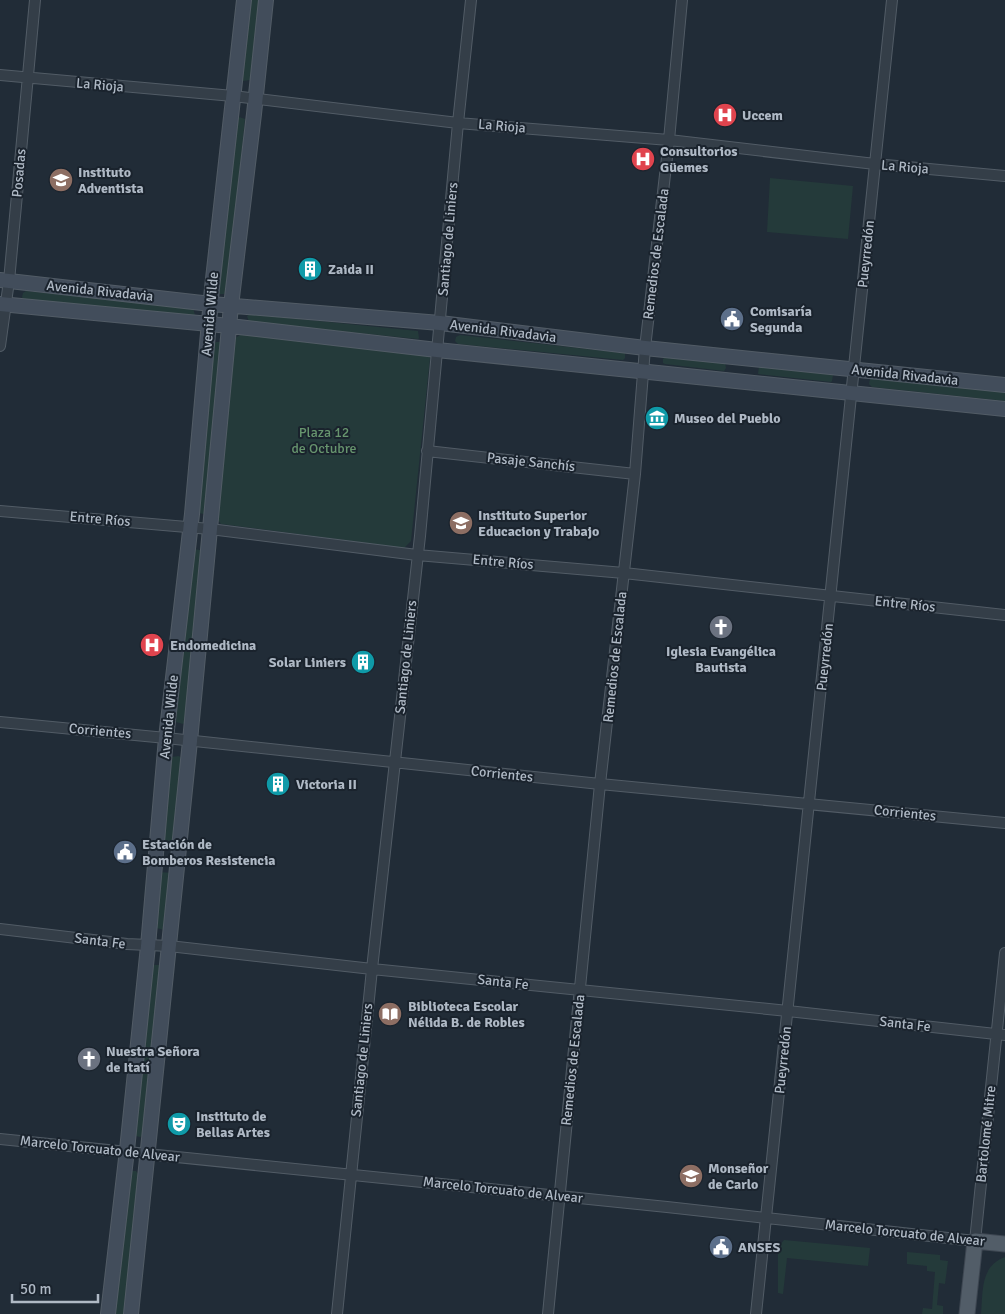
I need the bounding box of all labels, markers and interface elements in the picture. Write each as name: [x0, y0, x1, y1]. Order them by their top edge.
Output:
street label: La Rioja: [75, 74, 125, 96]
hospital icon: Uccem: [712, 102, 738, 128]
place label: Uccem: [742, 107, 783, 124]
street label: La Rioja: [477, 115, 527, 137]
place label: Consultorios Güemes: [660, 143, 737, 176]
hospital icon: Consultorios Güemes: [630, 146, 656, 172]
street label: Posadas: [8, 148, 30, 198]
street label: La Rioja: [880, 156, 930, 178]
place label: Instituto Adventista: [78, 164, 144, 197]
school or university icon: Instituto Adventista: [48, 167, 74, 193]
street label: Santiago de Liniers: [435, 181, 461, 297]
street label: Remedios de Escalada: [640, 187, 672, 321]
street label: Pueyrredón: [854, 219, 878, 289]
building icon: Zaida II: [297, 256, 323, 282]
place label: Zaida II: [328, 261, 374, 278]
street label: Avenida Wilde: [198, 271, 222, 357]
street label: Avenida Rivadavia: [46, 277, 154, 305]
place label: Comisaría Segunda: [750, 303, 812, 336]
public building icon: Comisaría Segunda: [719, 306, 745, 332]
street label: Avenida Rivadavia: [449, 316, 557, 346]
street label: Avenida Rivadavia: [851, 361, 959, 389]
museum icon: Museo del Pueblo: [644, 405, 670, 431]
place label: Museo del Pueblo: [674, 410, 781, 427]
park label: Plaza 12 de Octubre: [291, 424, 357, 457]
street label: Pasaje Sanchís: [486, 449, 576, 475]
place label: Instituto Superior Educacion y Trabajo: [478, 507, 599, 540]
street label: Entre Ríos: [69, 508, 131, 530]
school or university icon: Instituto Superior Educacion y Trabajo: [448, 510, 474, 536]
street label: Entre Ríos: [472, 551, 534, 573]
street label: Remedios de Escalada: [600, 590, 630, 724]
street label: Entre Ríos: [874, 592, 936, 616]
street label: Santiago de Liniers: [392, 599, 420, 715]
church icon: Iglesia Evangélica Bautista: [708, 614, 734, 640]
street label: Pueyrredón: [813, 622, 837, 692]
hospital icon: Endomedicina: [139, 632, 165, 658]
place label: Endomedicina: [170, 637, 256, 654]
place label: Iglesia Evangélica Bautista: [666, 643, 776, 676]
building icon: Solar Liniers: [350, 649, 376, 675]
place label: Solar Liniers: [269, 654, 346, 671]
street label: Avenida Wilde: [156, 674, 182, 760]
street label: Corrientes: [68, 720, 132, 742]
street label: Corrientes: [470, 762, 534, 786]
building icon: Victoria II: [265, 771, 291, 797]
place label: Victoria II: [296, 776, 357, 793]
street label: Corrientes: [873, 801, 937, 825]
place label: Estación de Bomberos Resistencia: [142, 836, 275, 869]
public building icon: Estación de Bomberos Resistencia: [112, 839, 138, 865]
street label: Santa Fe: [73, 929, 127, 953]
street label: Santa Fe: [477, 971, 529, 993]
street label: Remedios de Escalada: [558, 993, 588, 1127]
place label: Biblioteca Escolar Nélida B. de Robles: [408, 998, 525, 1031]
library icon: Biblioteca Escolar Nélida B. de Robles: [377, 1001, 403, 1027]
street label: Santiago de Liniers: [348, 1002, 376, 1118]
street label: Santa Fe: [879, 1013, 931, 1035]
street label: Pueyrredón: [771, 1025, 795, 1095]
place label: Nuestra Señora de Itatí: [106, 1043, 200, 1076]
church icon: Nuestra Señora de Itatí: [76, 1046, 102, 1072]
street label: Bartolomé Mitre: [972, 1085, 1000, 1183]
place label: Instituto de Bellas Artes: [196, 1108, 270, 1141]
theatre icon: Instituto de Bellas Artes: [166, 1111, 192, 1137]
street label: Marcelo Torcuato de Alvear: [19, 1132, 182, 1166]
place label: Monseñor de Carlo: [708, 1160, 769, 1193]
school or university icon: Monseñor de Carlo: [678, 1163, 704, 1189]
street label: Marcelo Torcuato de Alvear: [422, 1173, 585, 1207]
street label: Marcelo Torcuato de Alvear: [824, 1216, 987, 1250]
public building icon: ANSES: [708, 1234, 734, 1260]
place label: ANSES: [738, 1239, 780, 1256]
scale bar: [12, 1272, 99, 1304]
text: 50 m: [20, 1280, 51, 1298]

